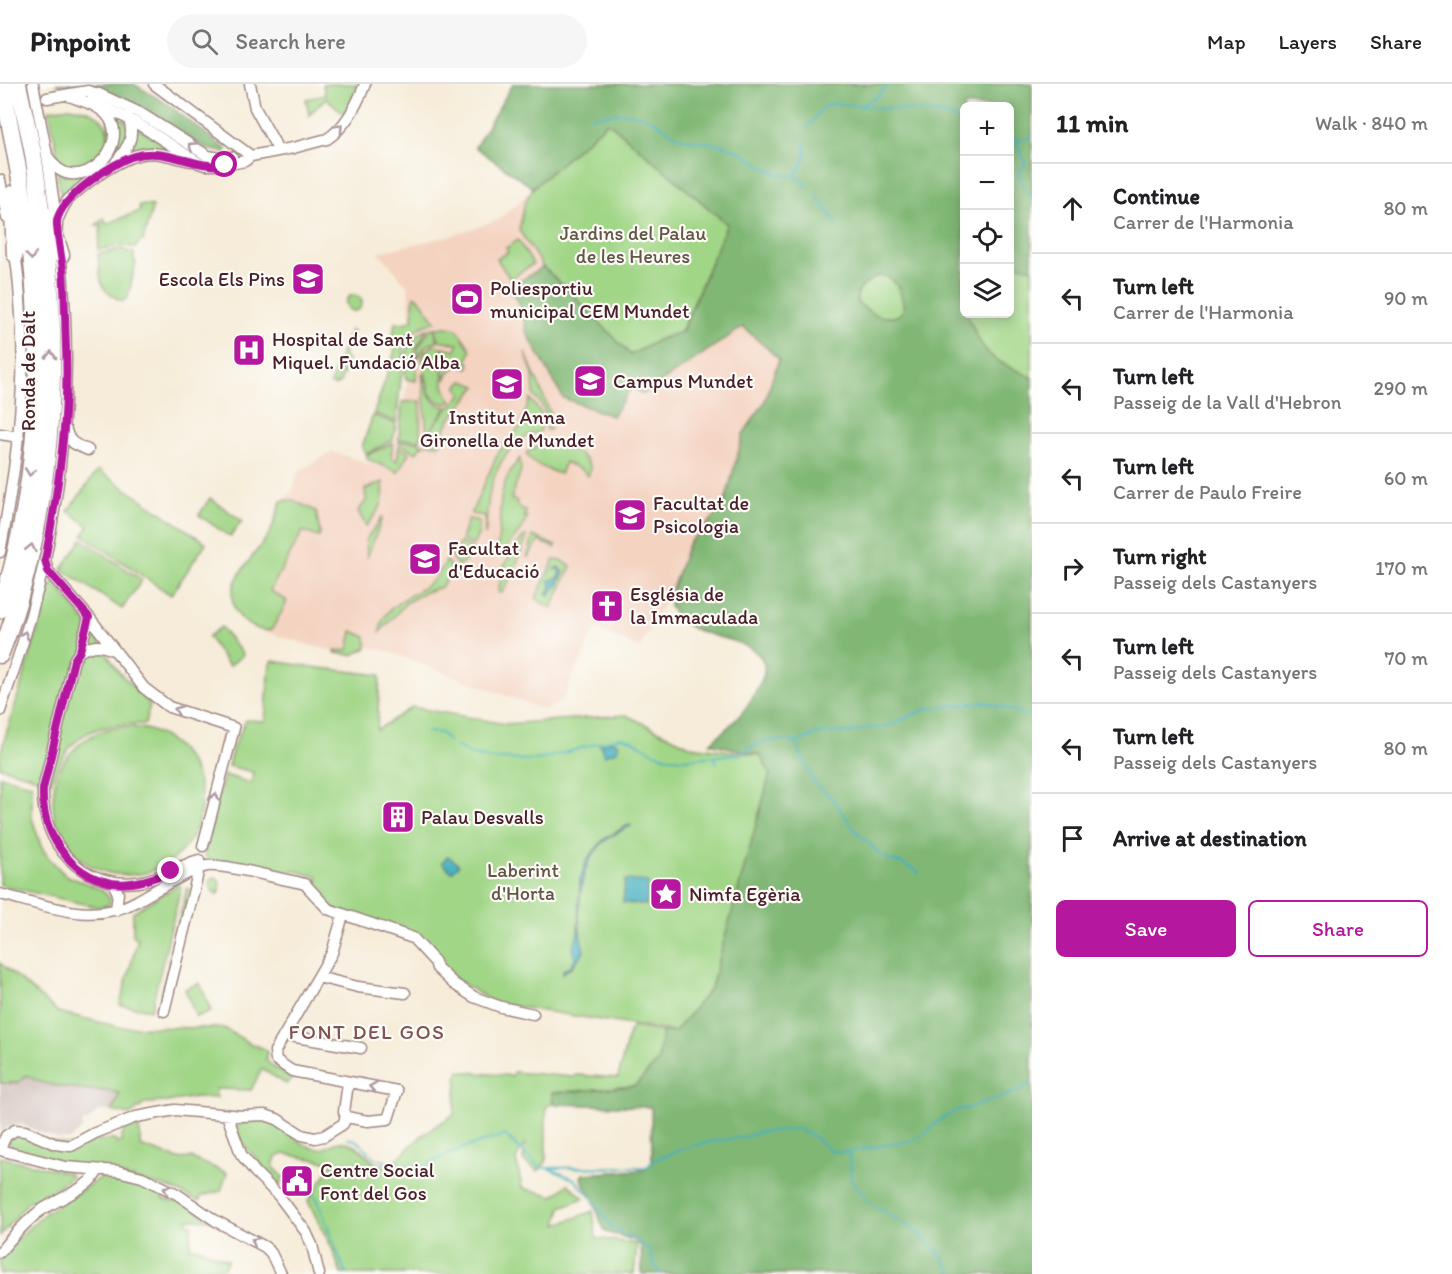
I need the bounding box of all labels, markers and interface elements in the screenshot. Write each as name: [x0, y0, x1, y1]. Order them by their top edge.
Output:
search box: [167, 14, 587, 68]
text: Pinpoint: [30, 24, 131, 58]
icon: search: [188, 25, 221, 58]
text: Search here: [236, 28, 346, 55]
text: Map: [1207, 29, 1246, 54]
text: Layers: [1279, 29, 1337, 54]
text: Share: [1370, 29, 1422, 54]
map controls: [960, 102, 1014, 318]
button: +: [960, 102, 1014, 156]
text: 11 min: [1056, 107, 1128, 139]
text: Walk · 840 m: [1315, 111, 1428, 135]
one-way arrow: [332, 124, 343, 134]
one-way arrow: [187, 142, 198, 153]
route start: [211, 151, 237, 177]
button: −: [960, 156, 1014, 210]
text: Continue: [1113, 183, 1200, 210]
icon: ahead: [1056, 192, 1089, 225]
text: 80 m: [1383, 196, 1428, 220]
button: locate: [960, 210, 1014, 264]
text: Carrer de l'Harmonia: [1113, 210, 1294, 234]
park label: Jardins del Palau de les Heures: [560, 221, 706, 268]
one-way arrow: [24, 252, 37, 261]
school or university icon: Escola Els Pins: [290, 261, 326, 297]
button: layers: [960, 264, 1014, 318]
place label: Escola Els Pins: [159, 267, 285, 291]
text: Turn left: [1113, 273, 1194, 300]
place label: Poliesportiu municipal CEM Mundet: [490, 276, 690, 323]
sports icon: Poliesportiu municipal CEM Mundet: [449, 281, 485, 317]
icon: left: [1056, 282, 1089, 315]
text: 90 m: [1384, 286, 1428, 310]
text: Carrer de l'Harmonia: [1113, 300, 1294, 324]
street label: Ronda de Dalt: [16, 310, 40, 431]
place label: Hospital de Sant Miquel. Fundació Alba: [272, 327, 461, 374]
hospital icon: Hospital de Sant Miquel. Fundació Alba: [231, 332, 267, 368]
one-way arrow: [45, 351, 58, 360]
school or university icon: Campus Mundet: [572, 363, 608, 399]
text: Turn left: [1113, 363, 1194, 390]
school or university icon: Institut Anna Gironella de Mundet: [489, 366, 525, 402]
place label: Campus Mundet: [613, 369, 753, 393]
icon: left: [1056, 372, 1089, 405]
text: 290 m: [1373, 376, 1428, 400]
text: Passeig de la Vall d'Hebron: [1113, 390, 1341, 414]
place label: Institut Anna Gironella de Mundet: [420, 405, 595, 452]
text: Turn left: [1113, 453, 1194, 480]
icon: left: [1056, 462, 1089, 495]
text: 60 m: [1384, 466, 1428, 490]
one-way arrow: [24, 467, 37, 476]
text: Carrer de Paulo Freire: [1113, 480, 1302, 504]
place label: Facultat de Psicologia: [653, 491, 749, 538]
school or university icon: Facultat de Psicologia: [612, 497, 648, 533]
place label: Facultat d'Educació: [448, 536, 540, 583]
school or university icon: Facultat d'Educació: [407, 541, 443, 577]
text: Turn right: [1113, 543, 1207, 570]
one-way arrow: [24, 544, 37, 554]
icon: right: [1056, 552, 1089, 585]
text: 170 m: [1375, 556, 1428, 580]
text: Passeig dels Castanyers: [1113, 570, 1317, 594]
place label: Església de la Immaculada: [630, 582, 758, 629]
church icon: Església de la Immaculada: [589, 588, 625, 624]
one-way arrow: [17, 630, 30, 641]
text: Turn left: [1113, 633, 1194, 660]
icon: left: [1056, 642, 1089, 675]
text: 70 m: [1384, 646, 1428, 670]
text: Passeig dels Castanyers: [1113, 660, 1317, 684]
one-way arrow: [173, 704, 184, 717]
text: Turn left: [1113, 723, 1194, 750]
icon: left: [1056, 732, 1089, 765]
text: 80 m: [1383, 736, 1428, 760]
text: Passeig dels Castanyers: [1113, 750, 1317, 774]
one-way arrow: [208, 792, 221, 802]
building icon: Palau Desvalls: [380, 799, 416, 835]
place label: Palau Desvalls: [421, 805, 544, 829]
icon: arrive: [1056, 822, 1089, 855]
text: Arrive at destination: [1113, 825, 1307, 852]
route end: [157, 857, 183, 883]
park label: Laberint d'Horta: [487, 858, 559, 905]
place icon: Nimfa Egèria: [648, 876, 684, 912]
place label: Nimfa Egèria: [689, 882, 801, 906]
button: Save: [1056, 900, 1236, 957]
button: Share: [1248, 900, 1428, 957]
district label: FONT DEL GOS: [289, 1019, 445, 1044]
one-way arrow: [368, 1081, 378, 1094]
place label: Centre Social Font del Gos: [320, 1158, 435, 1205]
public building icon: Centre Social Font del Gos: [279, 1163, 315, 1199]
one-way arrow: [163, 1184, 174, 1196]
one-way arrow: [251, 1236, 261, 1248]

